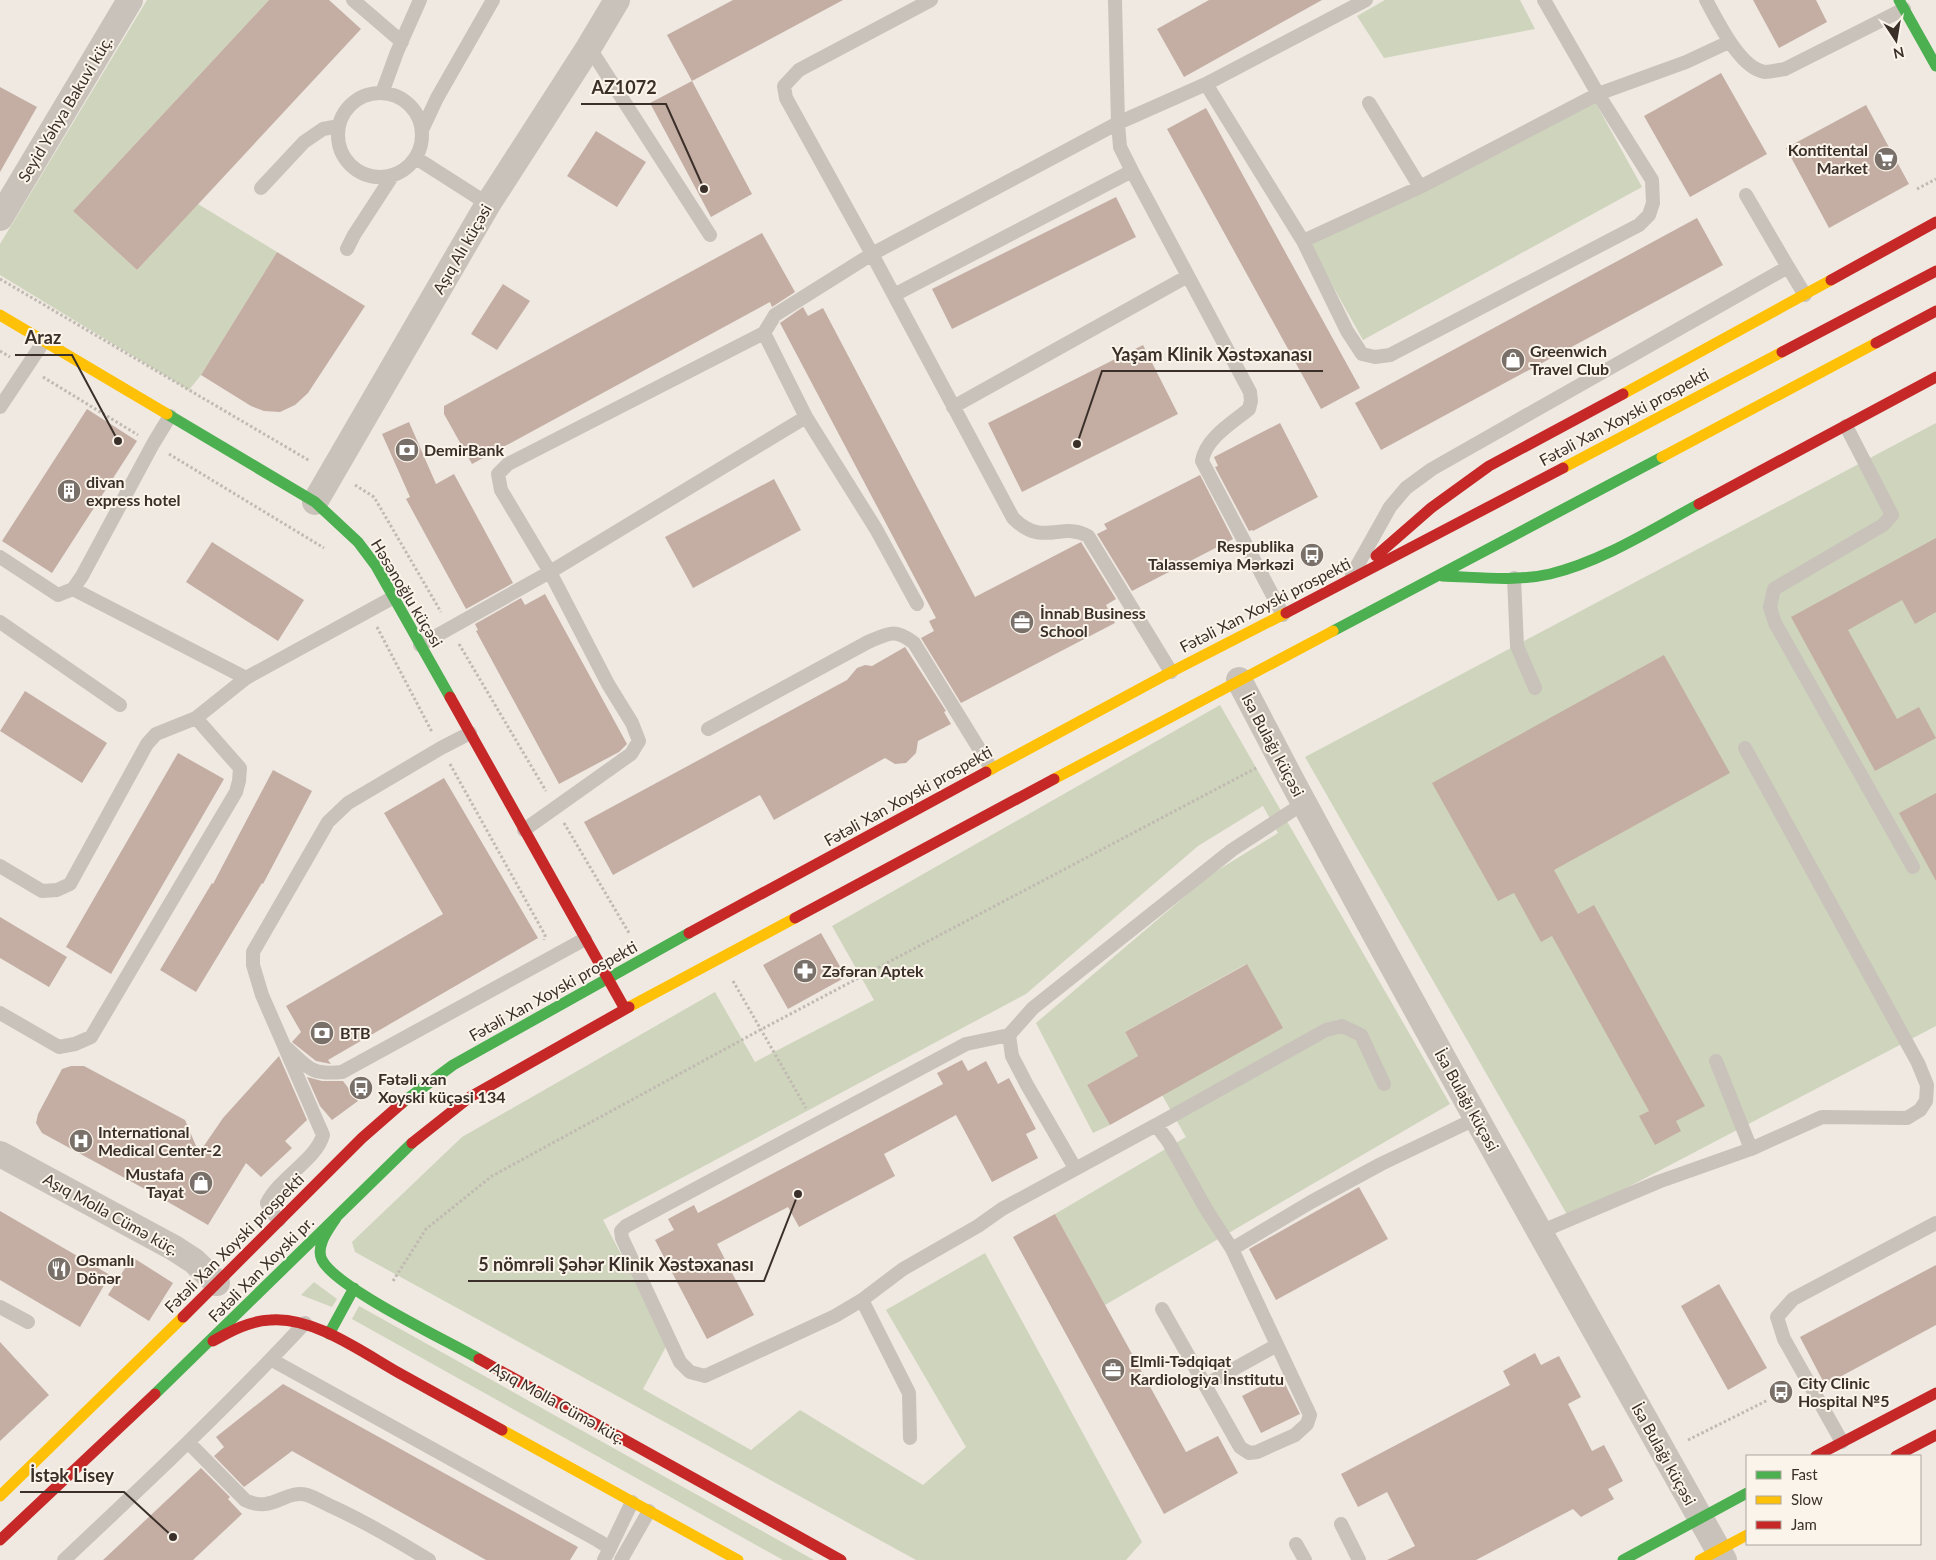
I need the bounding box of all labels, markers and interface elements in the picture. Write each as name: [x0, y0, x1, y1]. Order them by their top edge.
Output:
north arrow: [1871, 15, 1921, 65]
street label: Seyid Yəhya Bakuvi küç.: [13, 32, 116, 185]
text: N: [1892, 44, 1906, 63]
callout: AZ1072: [581, 71, 666, 104]
text: AZ1072: [590, 76, 657, 98]
place label: Kontitental Market: [1788, 140, 1868, 177]
supermarket icon: Kontitental Market: [1873, 146, 1899, 172]
street label: Aşıq Alı küçəsi: [428, 200, 495, 297]
callout: Araz: [15, 322, 72, 355]
text: Araz: [24, 326, 61, 348]
callout: Yaşam Klinik Xəstəxanası: [1102, 338, 1323, 371]
place label: Greenwich Travel Club: [1530, 341, 1609, 378]
text: Yaşam Klinik Xəstəxanası: [1111, 343, 1312, 365]
shop icon: Greenwich Travel Club: [1500, 347, 1526, 373]
street label: Fətəli Xan Xoyski prospekti: [1536, 364, 1712, 469]
bank icon: DemirBank: [394, 437, 420, 463]
place label: DemirBank: [424, 440, 504, 459]
place label: divan express hotel: [86, 472, 181, 509]
building icon: divan express hotel: [56, 478, 82, 504]
street label: Həsənoğlu küçəsi: [368, 535, 447, 650]
place label: Respublika Talassemiya Mərkəzi: [1148, 536, 1294, 573]
bus stop icon: Respublika Talassemiya Mərkəzi: [1299, 542, 1325, 568]
street label: Fətəli Xan Xoyski prospekti: [1176, 553, 1353, 656]
place label: İnnab Business School: [1040, 603, 1146, 640]
office icon: İnnab Business School: [1009, 609, 1035, 635]
street label: İsa Bulağı küçəsi: [1238, 690, 1309, 800]
street label: Fətəli Xan Xoyski prospekti: [820, 741, 995, 850]
street label: Fətəli Xan Xoyski prospekti: [465, 936, 640, 1045]
pharmacy icon: Zəfəran Aptek: [792, 958, 818, 984]
place label: Zəfəran Aptek: [822, 961, 924, 980]
bank icon: BTB: [309, 1020, 335, 1046]
place label: BTB: [340, 1023, 371, 1042]
street label: İsa Bulağı küçəsi: [1431, 1045, 1503, 1154]
place label: Fətəli xan Xoyski küçəsi 134: [378, 1069, 505, 1106]
bus stop icon: Fətəli xan Xoyski küçəsi 134: [348, 1075, 374, 1101]
place label: International Medical Center-2: [98, 1122, 222, 1159]
hospital icon: International Medical Center-2: [68, 1128, 94, 1154]
place label: Mustafa Tayat: [125, 1164, 184, 1201]
street label: Aşıq Molla Cümə küç.: [40, 1169, 182, 1259]
street label: Fətəli Xan Xoyski prospekti: [160, 1169, 307, 1316]
shop icon: Mustafa Tayat: [188, 1170, 214, 1196]
street label: Fətəli Xan Xoyski pr.: [204, 1212, 317, 1325]
callout: 5 nömrəli Şəhər Klinik Xəstəxanası: [468, 1248, 764, 1281]
place label: Osmanlı Dönər: [76, 1250, 134, 1287]
text: 5 nömrəli Şəhər Klinik Xəstəxanası: [478, 1253, 754, 1275]
restaurant icon: Osmanlı Dönər: [46, 1256, 72, 1282]
place label: Elmli-Tədqiqat Kardiologiya İnstitutu: [1130, 1351, 1284, 1388]
office icon: Elmli-Tədqiqat Kardiologiya İnstitutu: [1100, 1357, 1126, 1383]
street label: Aşıq Molla Cümə küç.: [487, 1358, 629, 1448]
place label: City Clinic Hospital №5: [1798, 1373, 1890, 1410]
bus stop icon: City Clinic Hospital №5: [1768, 1379, 1794, 1405]
street label: İsa Bulağı küçəsi: [1628, 1399, 1700, 1508]
legend: [1746, 1455, 1921, 1545]
callout: İstək Lisey: [20, 1459, 124, 1492]
text: İstək Lisey: [30, 1464, 115, 1486]
text: Fast: [1791, 1465, 1818, 1483]
text: Slow: [1791, 1490, 1823, 1508]
text: Jam: [1791, 1515, 1817, 1533]

